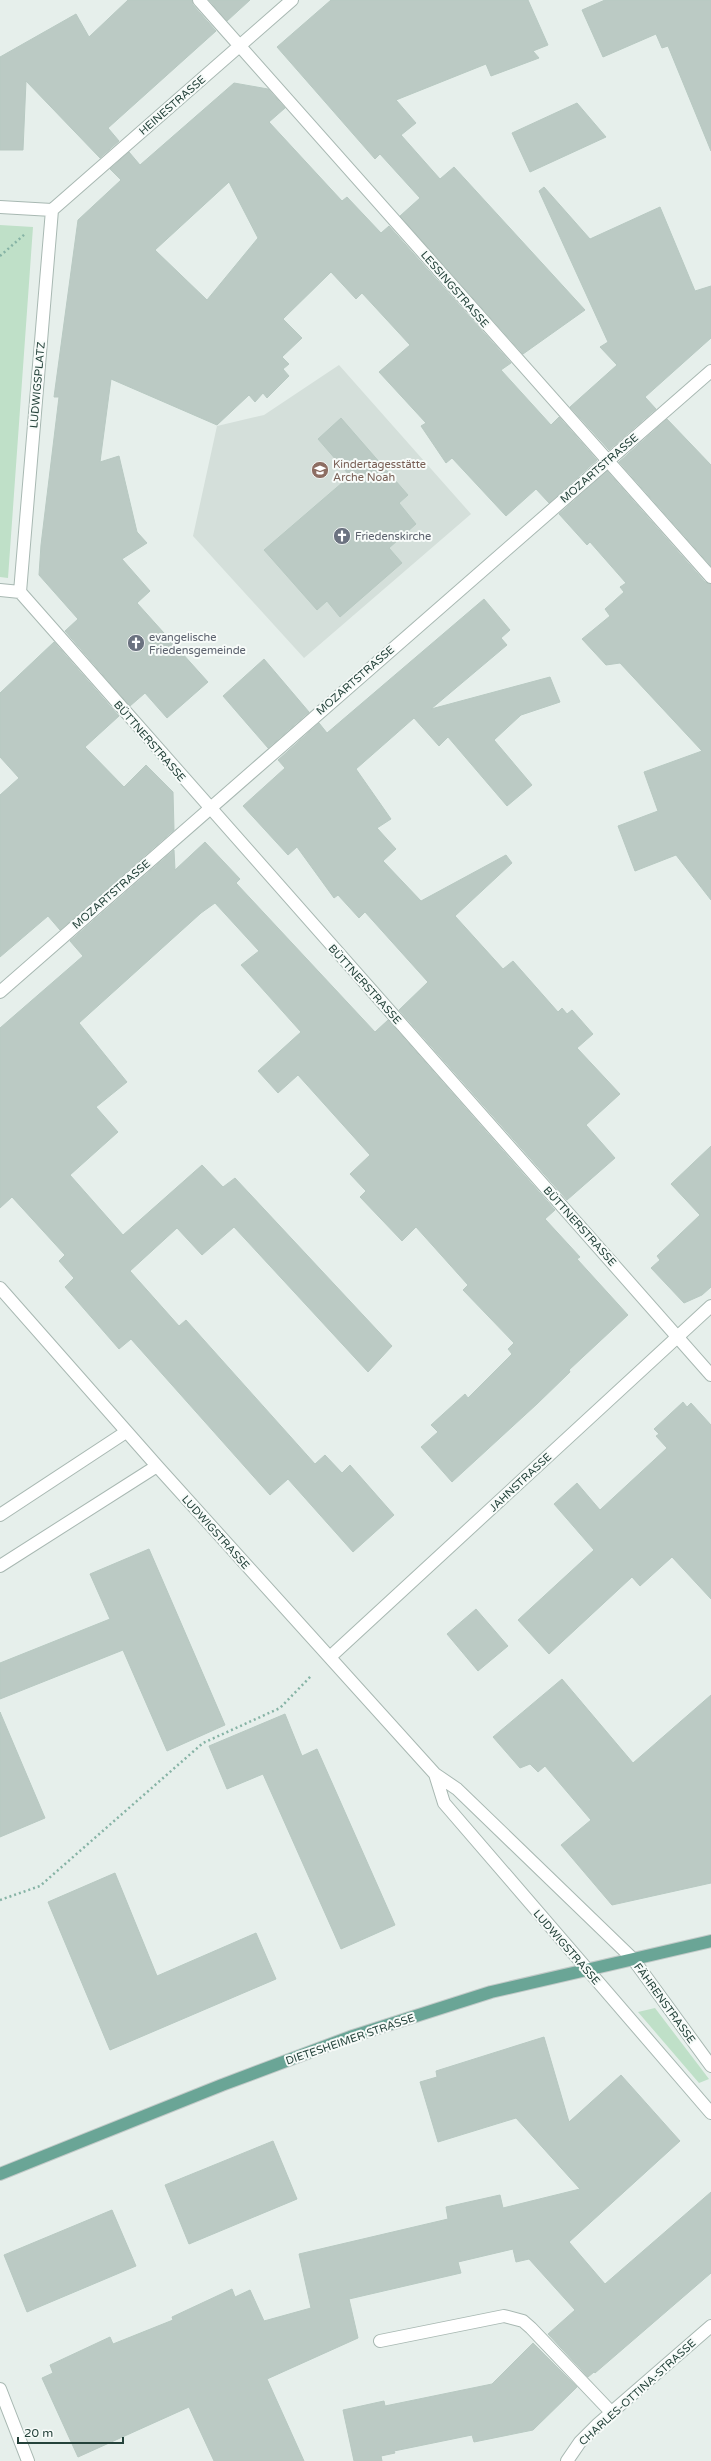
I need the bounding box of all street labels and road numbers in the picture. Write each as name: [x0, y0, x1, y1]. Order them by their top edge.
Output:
street label: HEINESTRASSE: [136, 73, 208, 138]
street label: LESSINGSTRASSE: [418, 249, 491, 330]
street label: LUDWIGSPLATZ: [27, 341, 48, 429]
street label: MOZARTSTRASSE: [558, 431, 641, 506]
street label: MOZARTSTRASSE: [314, 643, 397, 718]
street label: BÜTTNERSTRASSE: [111, 698, 188, 784]
street label: MOZARTSTRASSE: [70, 857, 153, 932]
street label: BÜTTNERSTRASSE: [325, 942, 404, 1027]
street label: BÜTTNERSTRASSE: [540, 1184, 619, 1269]
street label: JAHNSTRASSE: [487, 1450, 554, 1514]
street label: LUDWIGSTRASSE: [179, 1493, 252, 1572]
street label: LUDWIGSTRASSE: [531, 1907, 603, 1987]
street label: FÄHRENSTRASSE: [631, 1961, 698, 2046]
street label: DIETESHEIMER STRASSE: [284, 2011, 416, 2068]
street label: CHARLES-OTTINA-STRASSE: [576, 2336, 698, 2448]

